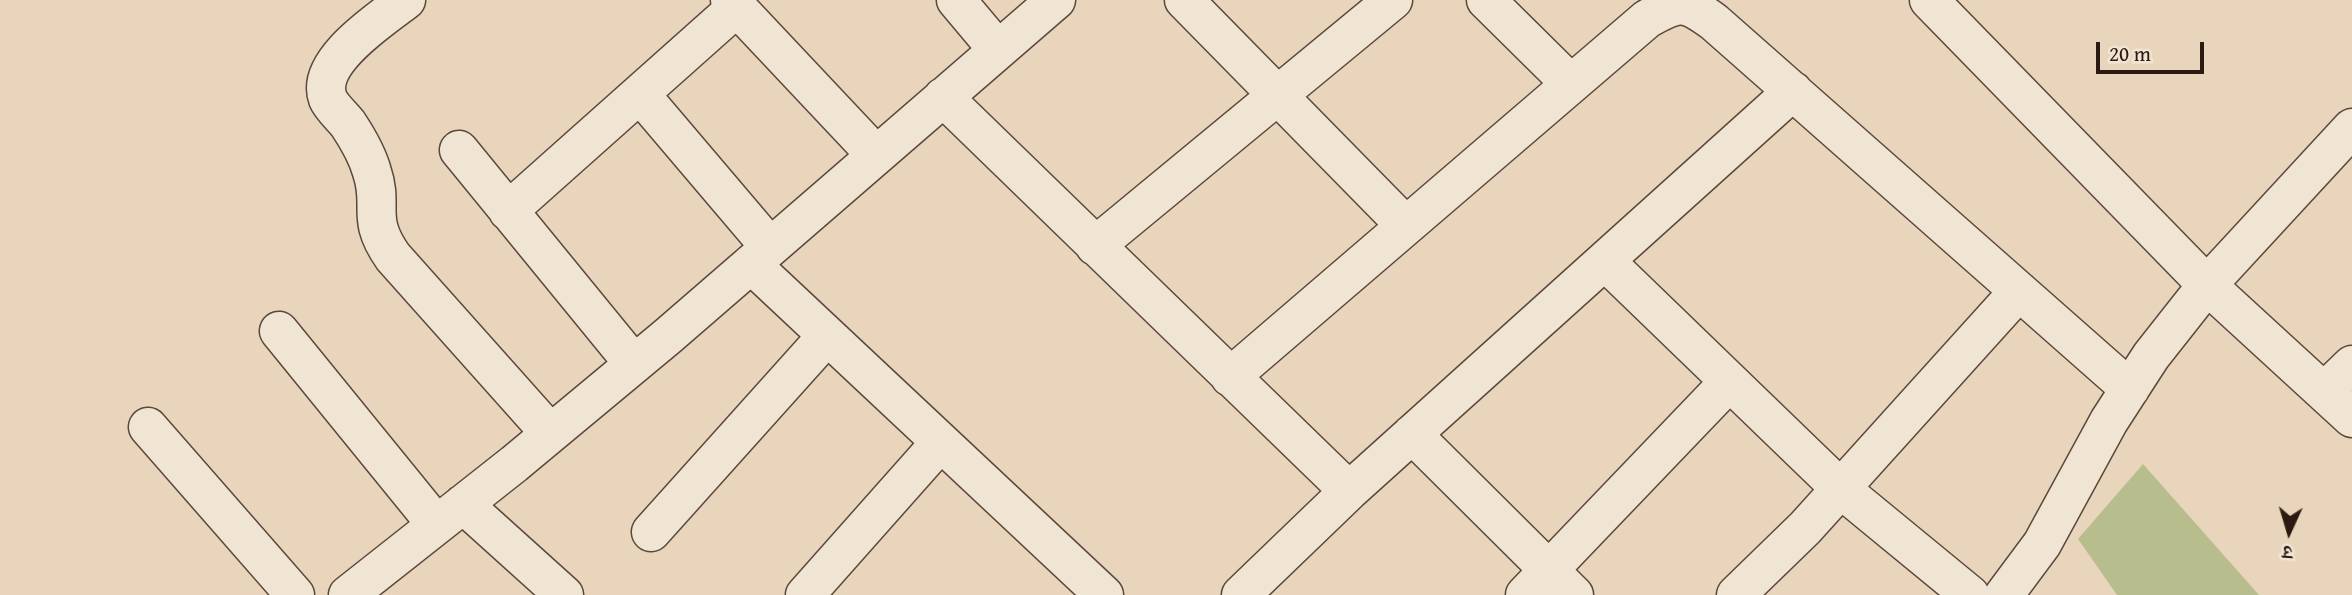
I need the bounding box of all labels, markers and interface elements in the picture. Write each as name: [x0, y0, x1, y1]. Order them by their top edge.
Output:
scale bar: [2100, 28, 2208, 72]
text: 20 m: [2109, 38, 2151, 69]
north arrow: [2254, 497, 2324, 567]
text: उ: [2282, 539, 2293, 567]

